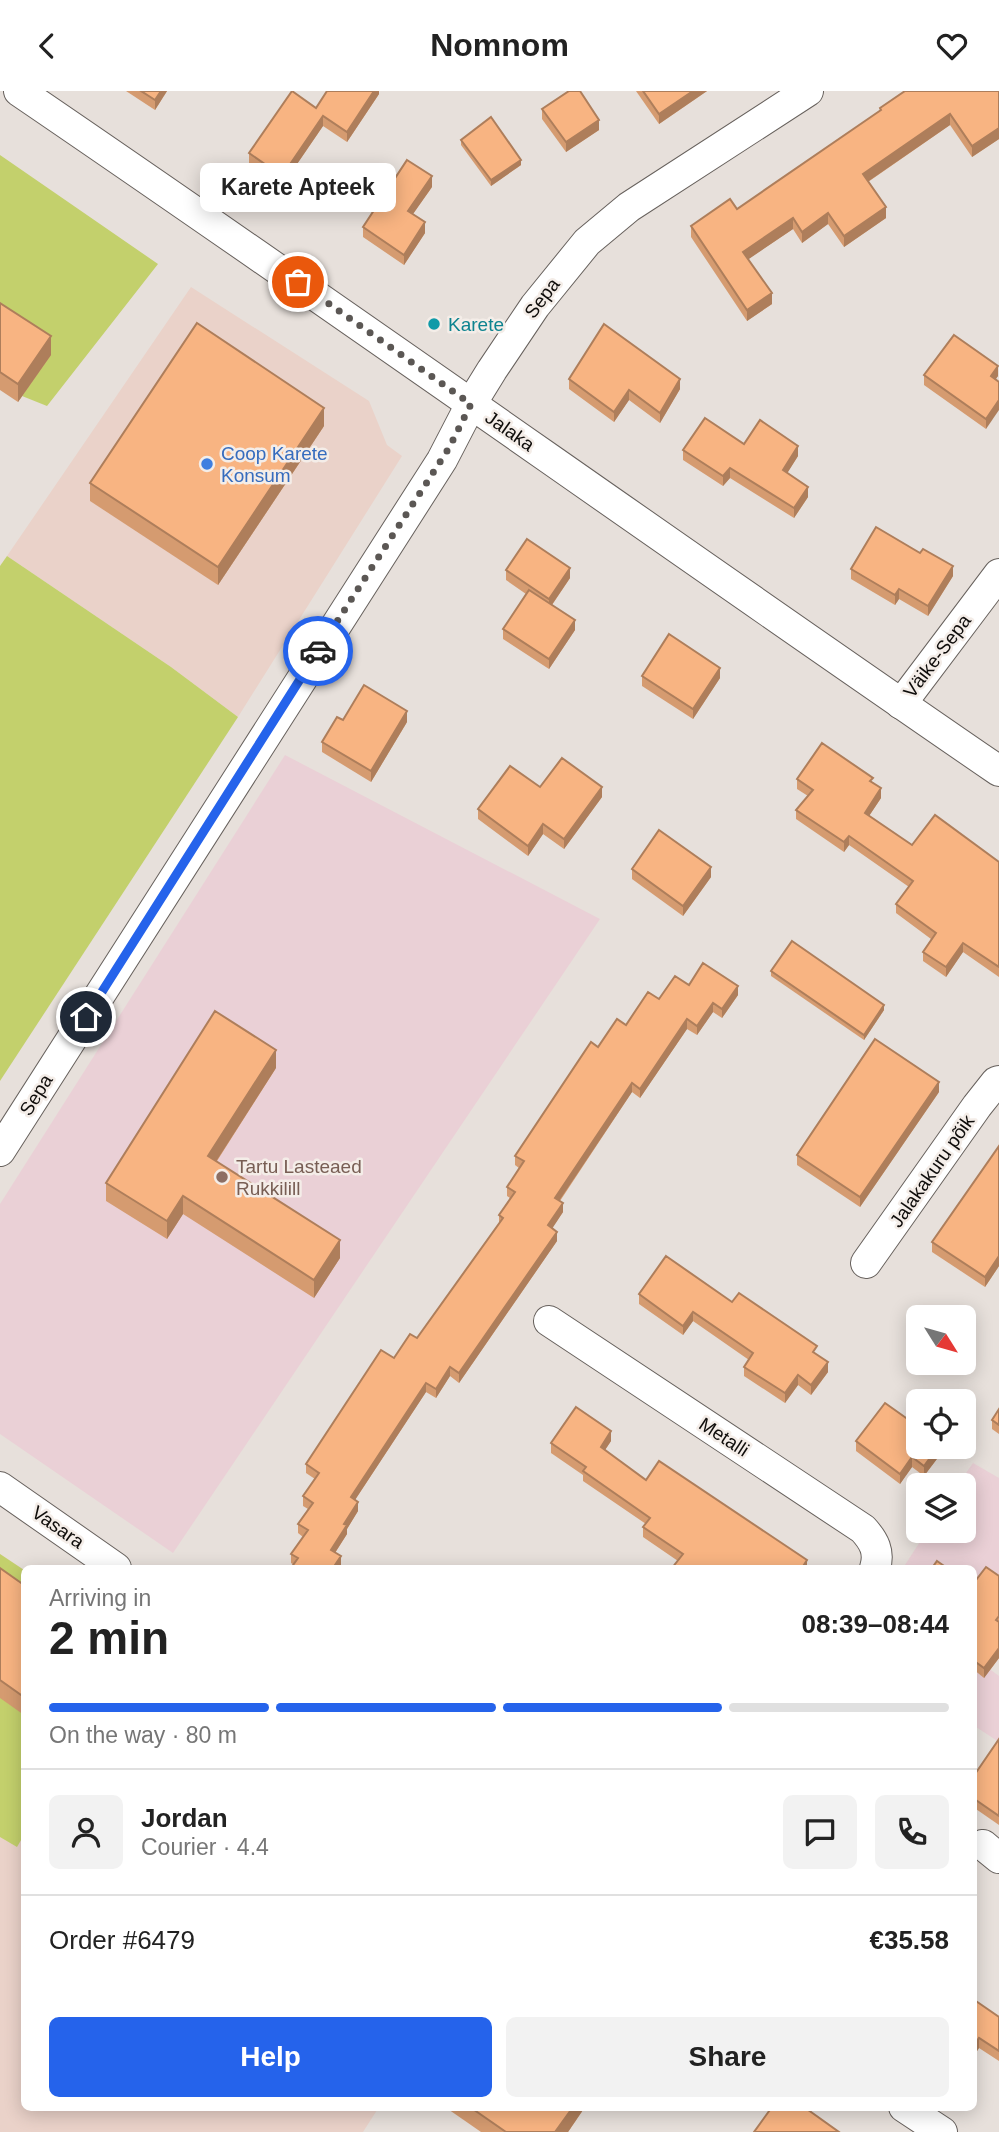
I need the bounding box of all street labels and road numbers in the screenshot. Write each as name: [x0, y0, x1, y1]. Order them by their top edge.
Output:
street label: Sepa: [520, 274, 564, 322]
street label: Jalaka: [481, 407, 539, 456]
street label: Väike-Sepa: [899, 610, 975, 702]
street label: Sepa: [15, 1070, 57, 1119]
street label: Jalakakuru põik: [886, 1111, 979, 1231]
street label: Metalli: [695, 1413, 753, 1461]
street label: Vasara: [28, 1502, 88, 1553]

